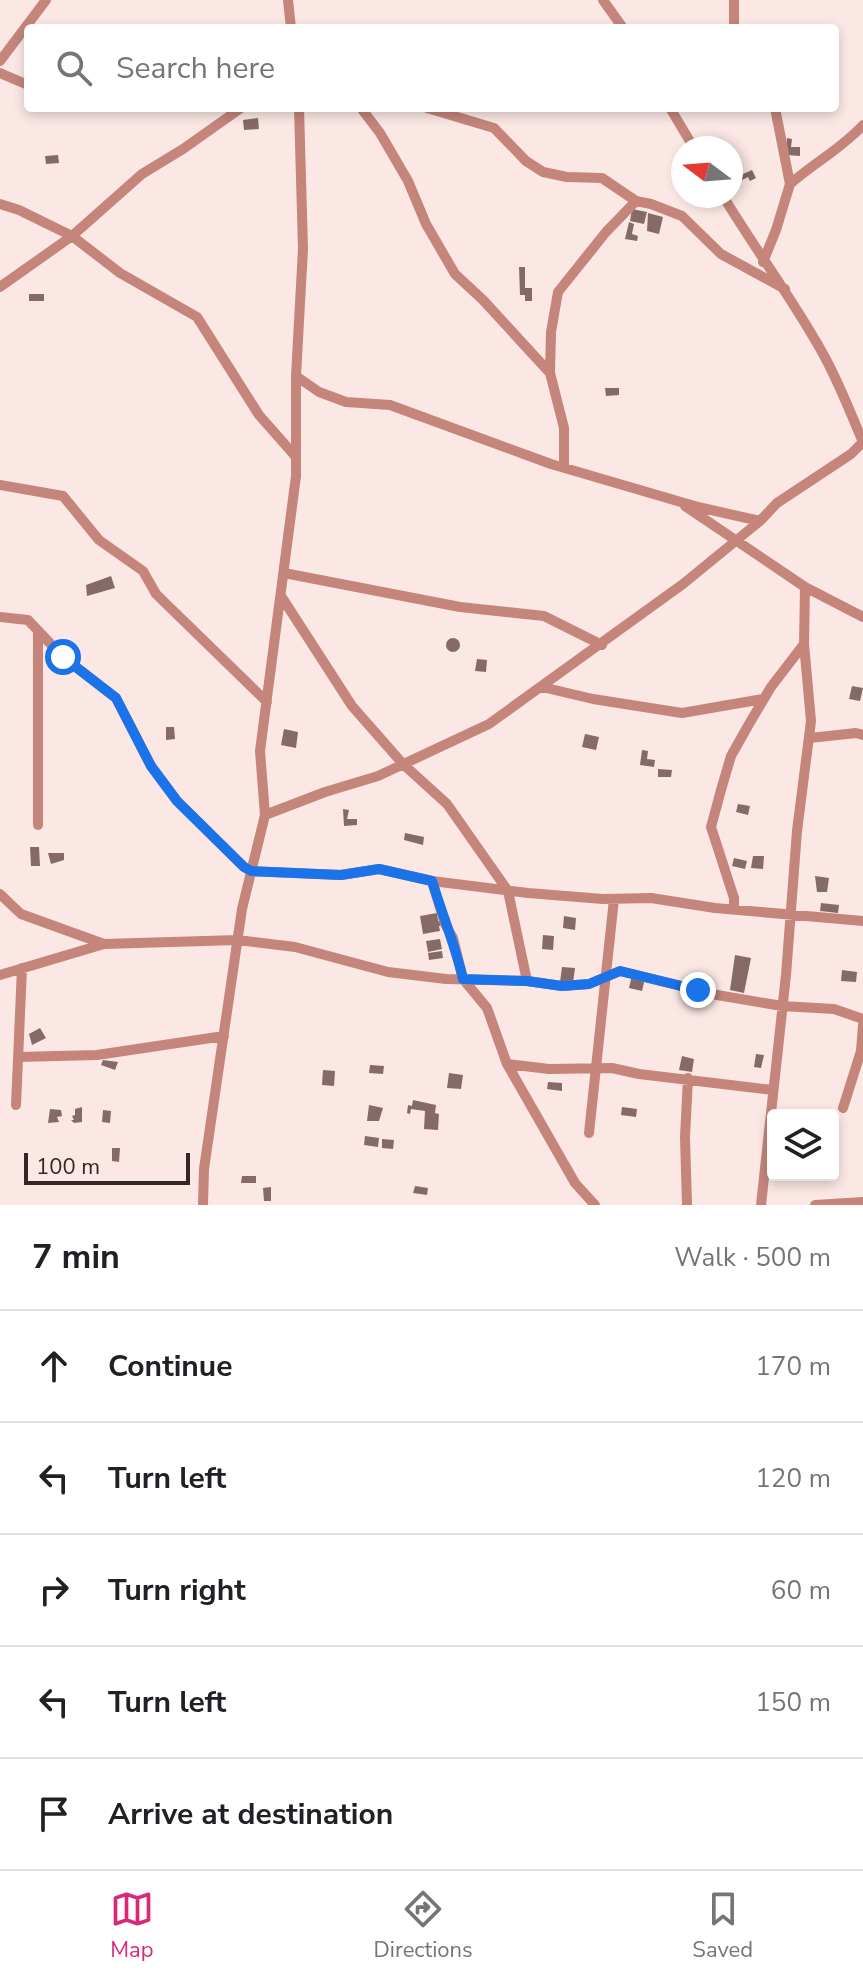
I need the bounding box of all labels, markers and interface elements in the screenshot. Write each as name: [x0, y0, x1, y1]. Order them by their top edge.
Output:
search box: [24, 24, 839, 112]
icon: search: [52, 46, 96, 90]
text: Search here: [116, 48, 275, 89]
north arrow: [671, 136, 743, 208]
route start: [45, 639, 81, 675]
route end: [680, 972, 716, 1008]
map controls: [767, 1109, 839, 1181]
button: layers: [767, 1109, 839, 1181]
scale bar: [24, 1149, 190, 1185]
text: 100 m: [36, 1152, 100, 1182]
text: 7 min: [32, 1234, 120, 1280]
text: Walk · 500 m: [674, 1240, 831, 1275]
icon: ahead: [32, 1344, 76, 1388]
text: Continue: [108, 1346, 233, 1387]
text: 170 m: [755, 1349, 831, 1384]
icon: left: [32, 1456, 76, 1500]
text: Turn left: [108, 1458, 226, 1499]
text: 120 m: [755, 1461, 831, 1496]
icon: right: [32, 1568, 76, 1612]
text: Turn right: [108, 1570, 246, 1611]
text: 60 m: [771, 1573, 831, 1608]
icon: left: [32, 1680, 76, 1724]
text: Turn left: [108, 1682, 226, 1723]
text: 150 m: [755, 1685, 831, 1720]
icon: arrive: [32, 1792, 76, 1836]
text: Arrive at destination: [108, 1794, 393, 1835]
tab: Map: [110, 1887, 154, 1965]
tab: Directions: [374, 1887, 473, 1965]
tab: Saved: [692, 1887, 753, 1965]

